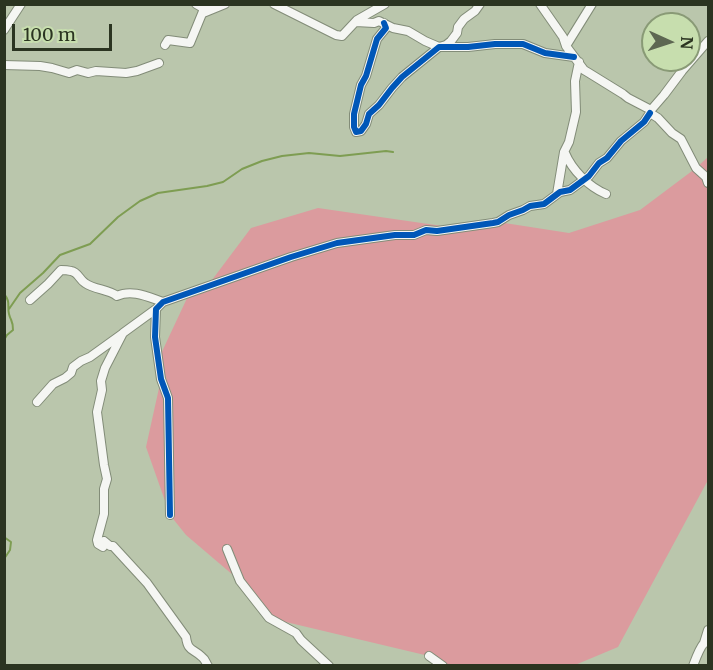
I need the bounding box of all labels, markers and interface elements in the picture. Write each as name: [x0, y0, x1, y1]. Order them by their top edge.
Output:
scale bar: [15, 12, 116, 50]
north arrow: [641, 12, 701, 72]
text: 100 m: [23, 23, 76, 46]
text: N: [677, 36, 697, 50]

